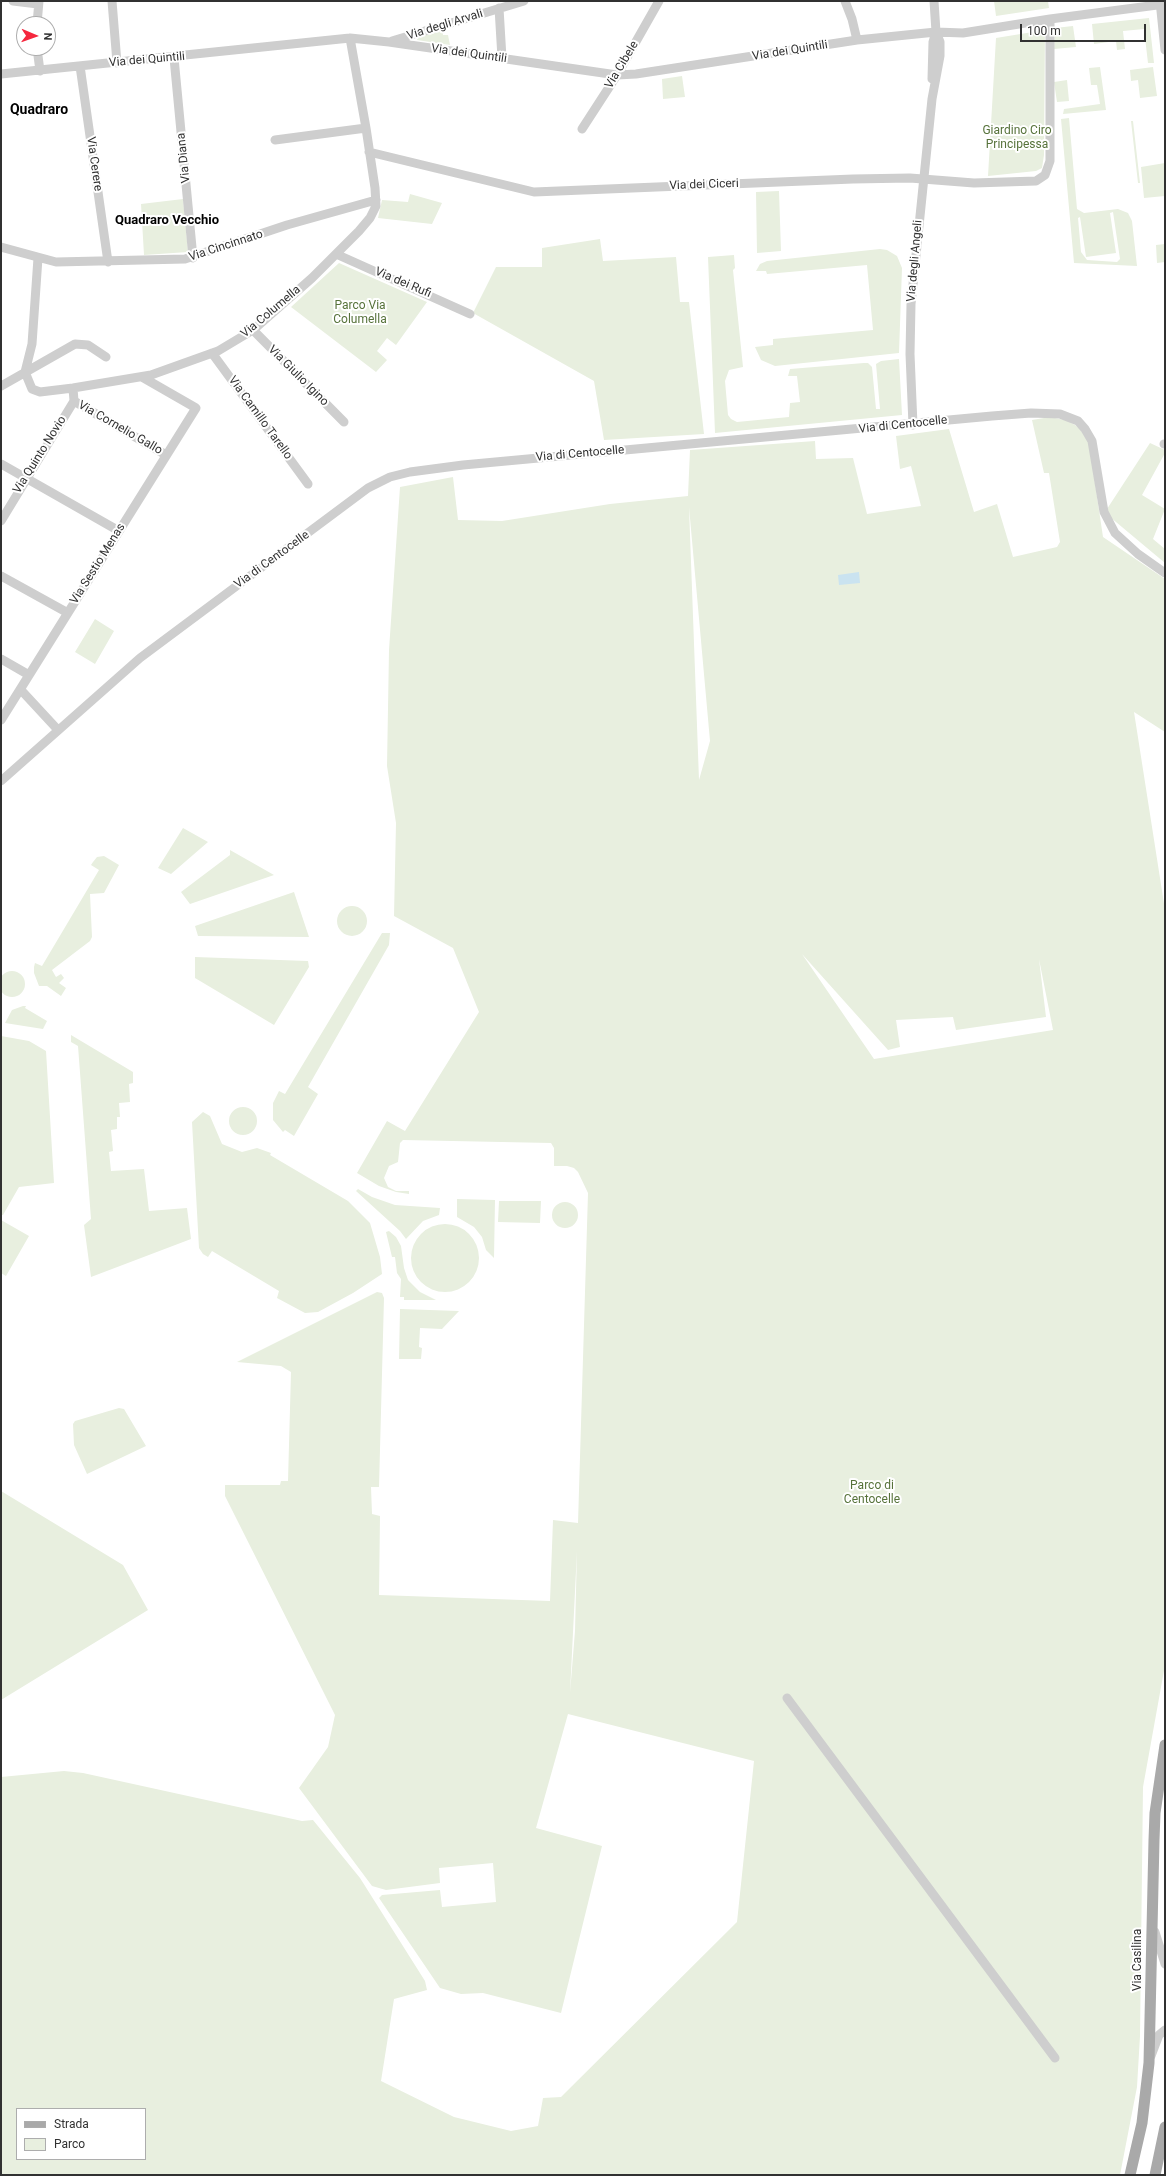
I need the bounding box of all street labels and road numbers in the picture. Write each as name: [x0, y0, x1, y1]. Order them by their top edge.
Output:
street label: Via degli Arvali: [405, 7, 485, 43]
street label: Via dei Quintili: [751, 38, 829, 64]
street label: Via Cibele: [602, 39, 642, 91]
street label: Via dei Quintili: [430, 42, 508, 66]
street label: Via dei Quintili: [108, 50, 186, 70]
street label: Via Diana: [174, 132, 194, 184]
street label: Via Cerere: [83, 136, 105, 192]
street label: Via dei Ciceri: [669, 177, 739, 193]
street label: Via degli Angeli: [904, 219, 926, 303]
street label: Via Cincinnato: [187, 227, 265, 265]
street label: Via dei Rufi: [373, 265, 433, 301]
street label: Via Columella: [238, 283, 304, 341]
street label: Via Giulio Igino: [265, 343, 331, 409]
street label: Via Camillo Tarello: [225, 374, 295, 462]
street label: Via Cornelio Gallo: [75, 398, 165, 458]
street label: Via Quinto Novio: [10, 413, 70, 497]
street label: Via di Centocelle: [858, 413, 948, 437]
street label: Via di Centocelle: [535, 443, 625, 465]
street label: Via Sestio Menas: [67, 521, 129, 607]
street label: Via di Centocelle: [232, 528, 312, 592]
street label: Via Casilina: [1131, 1929, 1145, 1991]

